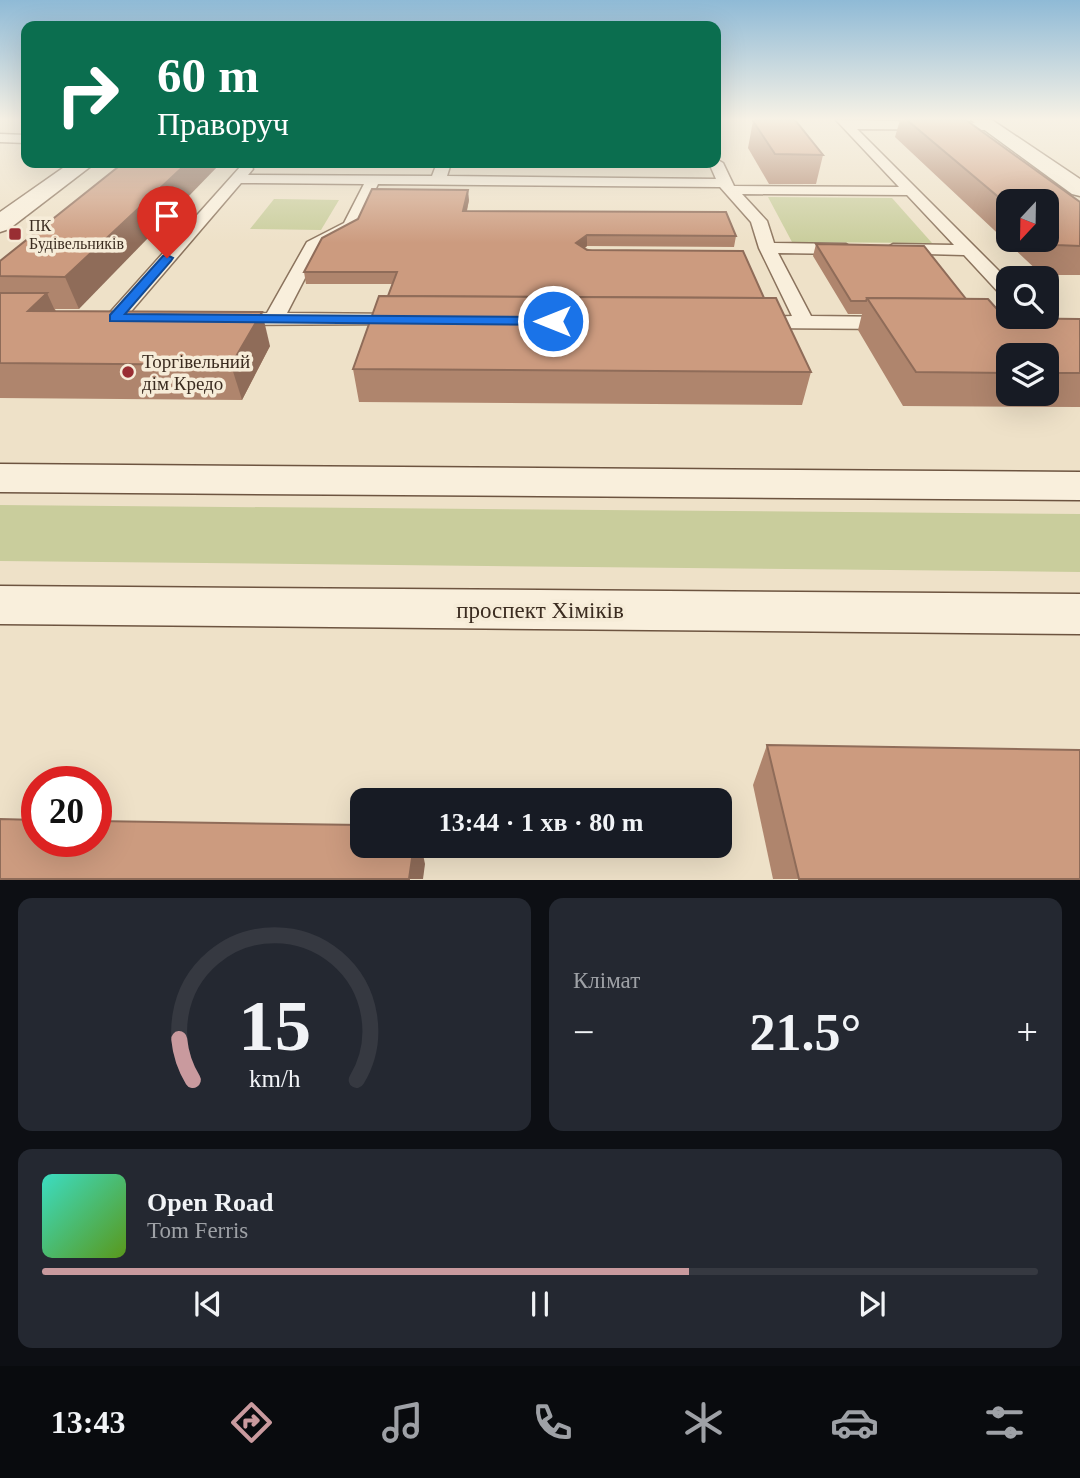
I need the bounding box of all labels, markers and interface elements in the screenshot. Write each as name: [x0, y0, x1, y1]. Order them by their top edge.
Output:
text: 60 m: [157, 48, 259, 103]
icon: right: [42, 49, 133, 140]
text: Праворуч: [157, 106, 289, 142]
pin: [137, 186, 197, 258]
north arrow: [996, 189, 1059, 252]
map controls: [996, 189, 1059, 406]
icon: arrive: [148, 197, 186, 235]
place label: ПК Будівельників: [29, 217, 125, 253]
marker: ПК Будівельників: [7, 226, 23, 242]
button: search: [996, 266, 1059, 329]
position arrow: [516, 284, 590, 358]
button: layers: [996, 343, 1059, 406]
place label: Торгівельний дім Кредо: [142, 351, 250, 394]
marker: Торгівельний дім Кредо: [120, 364, 136, 380]
street label: проспект Хіміків: [456, 598, 624, 623]
speed limit sign: 20: [21, 766, 112, 857]
text: 13:44 · 1 хв · 80 m: [439, 808, 643, 837]
text: Клімат: [573, 968, 640, 993]
text: 15: [238, 986, 311, 1067]
text: 21.5°: [750, 1004, 861, 1061]
text: −: [573, 1011, 594, 1053]
text: +: [1017, 1011, 1038, 1053]
text: km/h: [249, 1065, 301, 1092]
text: Open Road: [147, 1188, 273, 1217]
text: Tom Ferris: [147, 1218, 248, 1243]
icon: previous: [189, 1285, 227, 1323]
icon: pause: [521, 1285, 559, 1323]
icon: next: [853, 1285, 891, 1323]
icon: directions: [227, 1398, 276, 1447]
icon: music: [378, 1398, 427, 1447]
icon: phone: [528, 1398, 577, 1447]
icon: climate: [679, 1398, 728, 1447]
icon: car: [830, 1398, 879, 1447]
icon: filters: [980, 1398, 1029, 1447]
text: 13:43: [51, 1404, 125, 1440]

